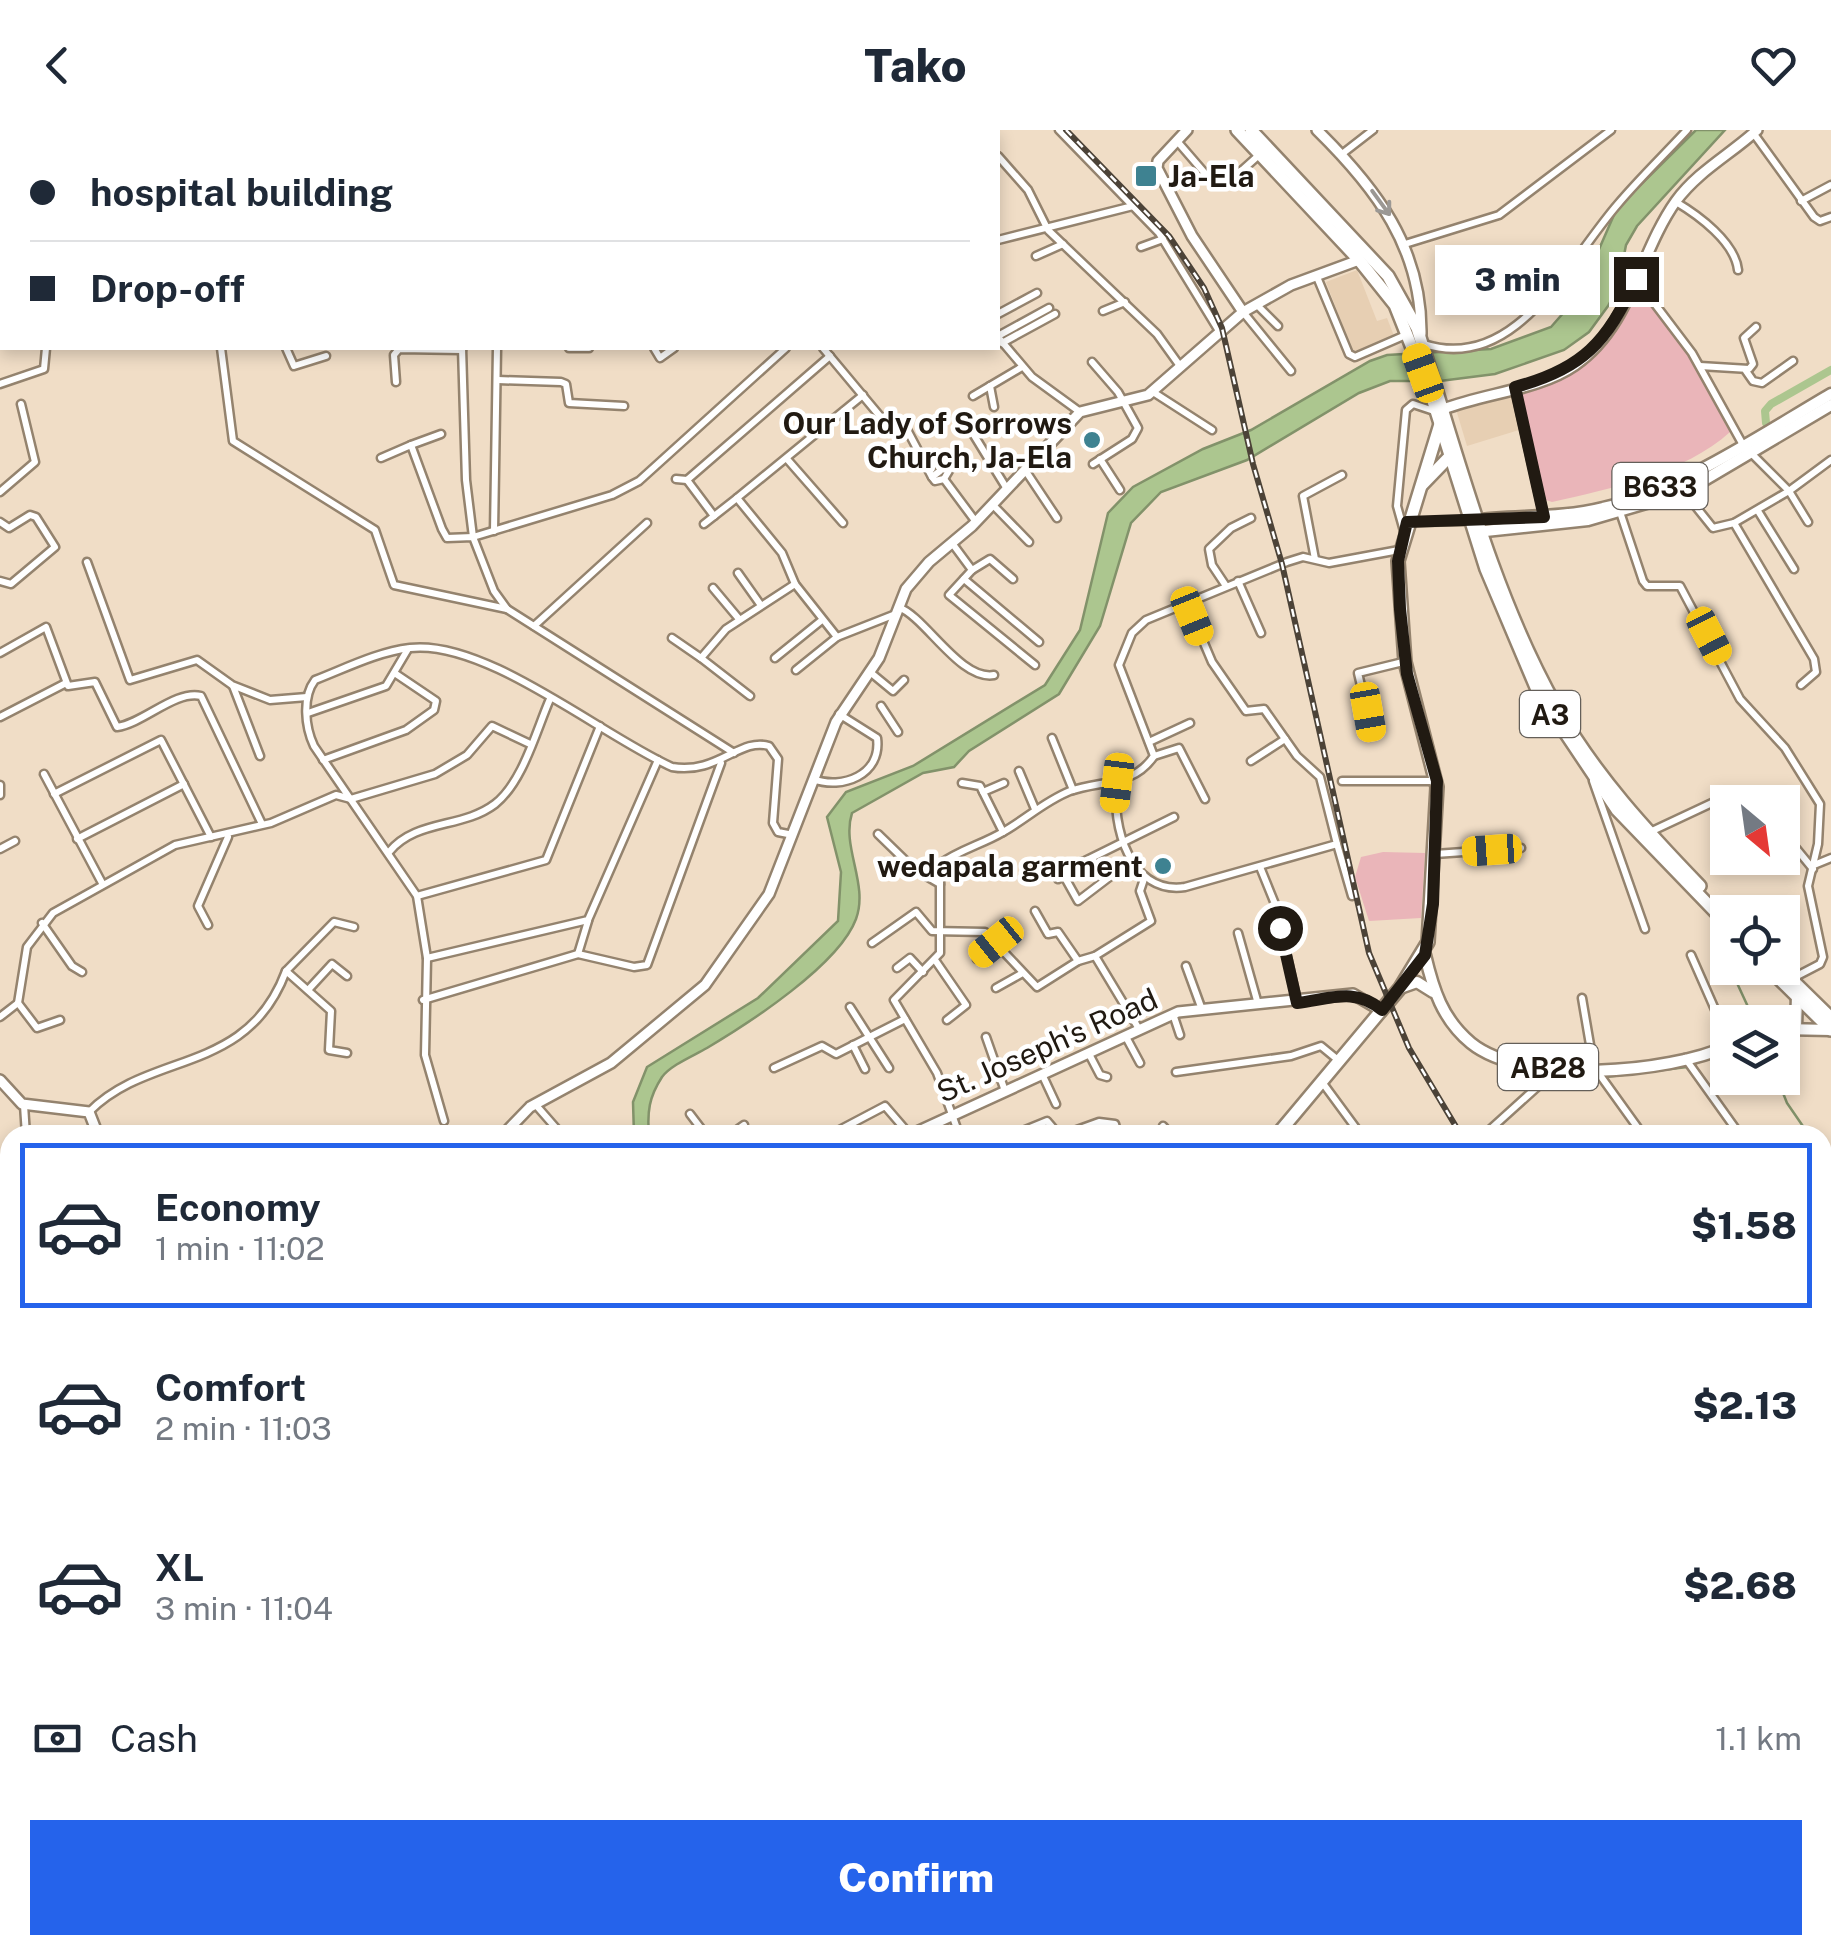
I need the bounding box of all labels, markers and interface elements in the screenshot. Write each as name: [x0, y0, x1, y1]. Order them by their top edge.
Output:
icon: back: [30, 38, 85, 93]
icon: heart: [1746, 38, 1801, 93]
text: Tako: [864, 39, 967, 92]
place label: Ja-Ela: [1168, 158, 1254, 194]
marker: Ja-Ela: [1133, 163, 1159, 189]
text: hospital building: [90, 170, 393, 215]
one-way arrow: [1370, 189, 1391, 216]
callout: 3 min: [1436, 244, 1601, 314]
route end: [1614, 257, 1659, 302]
text: 3 min: [1475, 261, 1560, 298]
text: Drop-off: [90, 266, 245, 311]
car: [1399, 340, 1447, 406]
place label: Our Lady of Sorrows Church, Ja-Ela: [783, 405, 1072, 475]
marker: Our Lady of Sorrows Church, Ja-Ela: [1081, 429, 1103, 451]
road number: B633: [1612, 463, 1708, 509]
car: [1167, 583, 1217, 649]
car: [1682, 602, 1736, 670]
car: [1348, 680, 1388, 744]
road number: A3: [1520, 691, 1580, 737]
car: [1098, 751, 1136, 815]
north arrow: [1710, 785, 1800, 875]
map controls: [1710, 785, 1800, 1095]
car: [1461, 833, 1523, 867]
place label: wedapala garment: [877, 848, 1143, 884]
marker: wedapala garment: [1152, 855, 1174, 877]
button: locate: [1710, 895, 1800, 985]
route start: [1258, 906, 1303, 951]
car: [963, 911, 1029, 973]
street label: St. Joseph's Road: [931, 980, 1163, 1110]
button: layers: [1710, 1005, 1800, 1095]
road number: AB28: [1498, 1044, 1598, 1090]
icon: car: [35, 1181, 125, 1271]
text: Economy: [155, 1185, 321, 1230]
text: $1.58: [1691, 1203, 1797, 1248]
text: 1 min · 11:02: [155, 1230, 325, 1267]
icon: car: [35, 1361, 125, 1451]
text: Comfort: [155, 1365, 306, 1410]
text: $2.13: [1692, 1383, 1797, 1428]
text: 2 min · 11:03: [155, 1410, 332, 1447]
icon: car: [35, 1541, 125, 1631]
text: XL: [155, 1545, 204, 1590]
text: $2.68: [1683, 1563, 1797, 1608]
text: 3 min · 11:04: [155, 1590, 333, 1627]
icon: cash: [30, 1711, 85, 1766]
text: Cash: [110, 1716, 198, 1761]
text: 1.1 km: [1715, 1720, 1802, 1757]
button: Confirm: [30, 1820, 1802, 1935]

